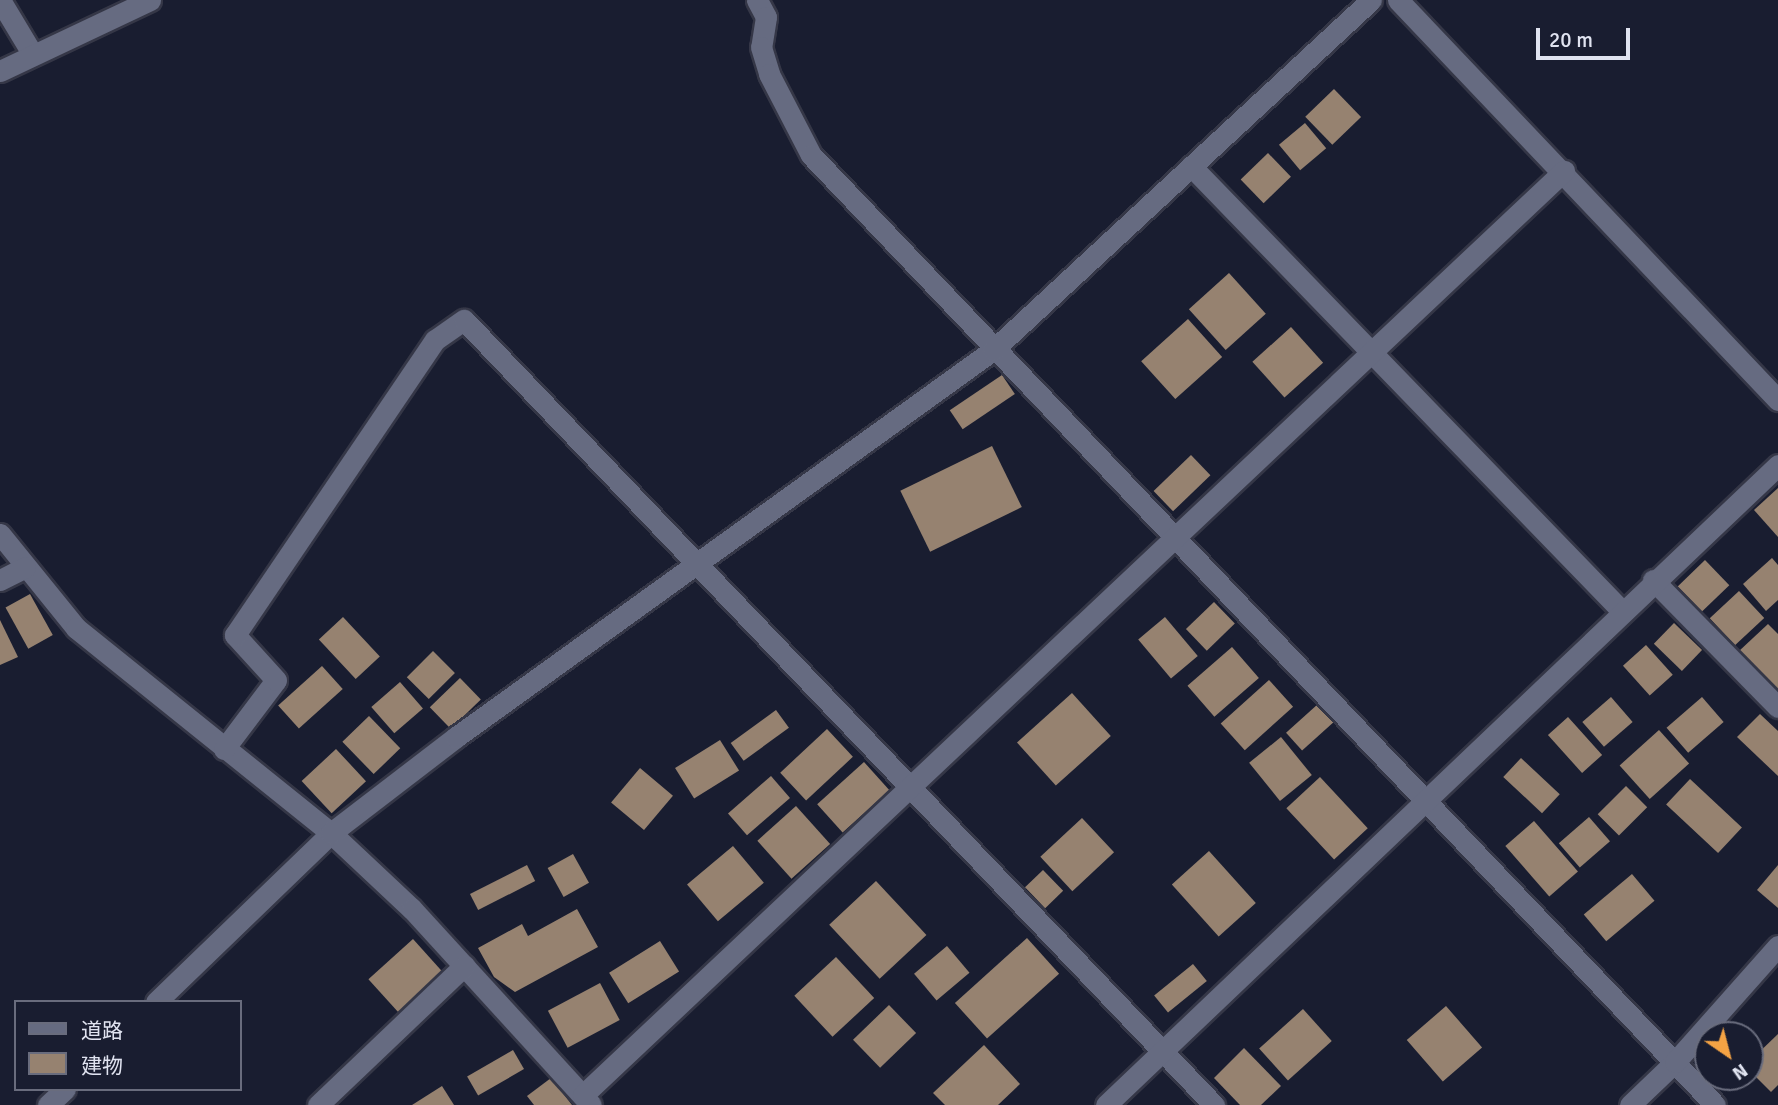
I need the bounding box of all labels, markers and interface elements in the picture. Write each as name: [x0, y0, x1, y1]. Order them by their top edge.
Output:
scale bar: [1540, 14, 1634, 58]
text: 20 m: [1549, 27, 1593, 53]
legend: [14, 1000, 242, 1091]
text: 道路: [81, 1018, 123, 1044]
north arrow: [1694, 1021, 1764, 1091]
text: 建物: [81, 1053, 123, 1079]
text: N: [1728, 1058, 1752, 1085]

